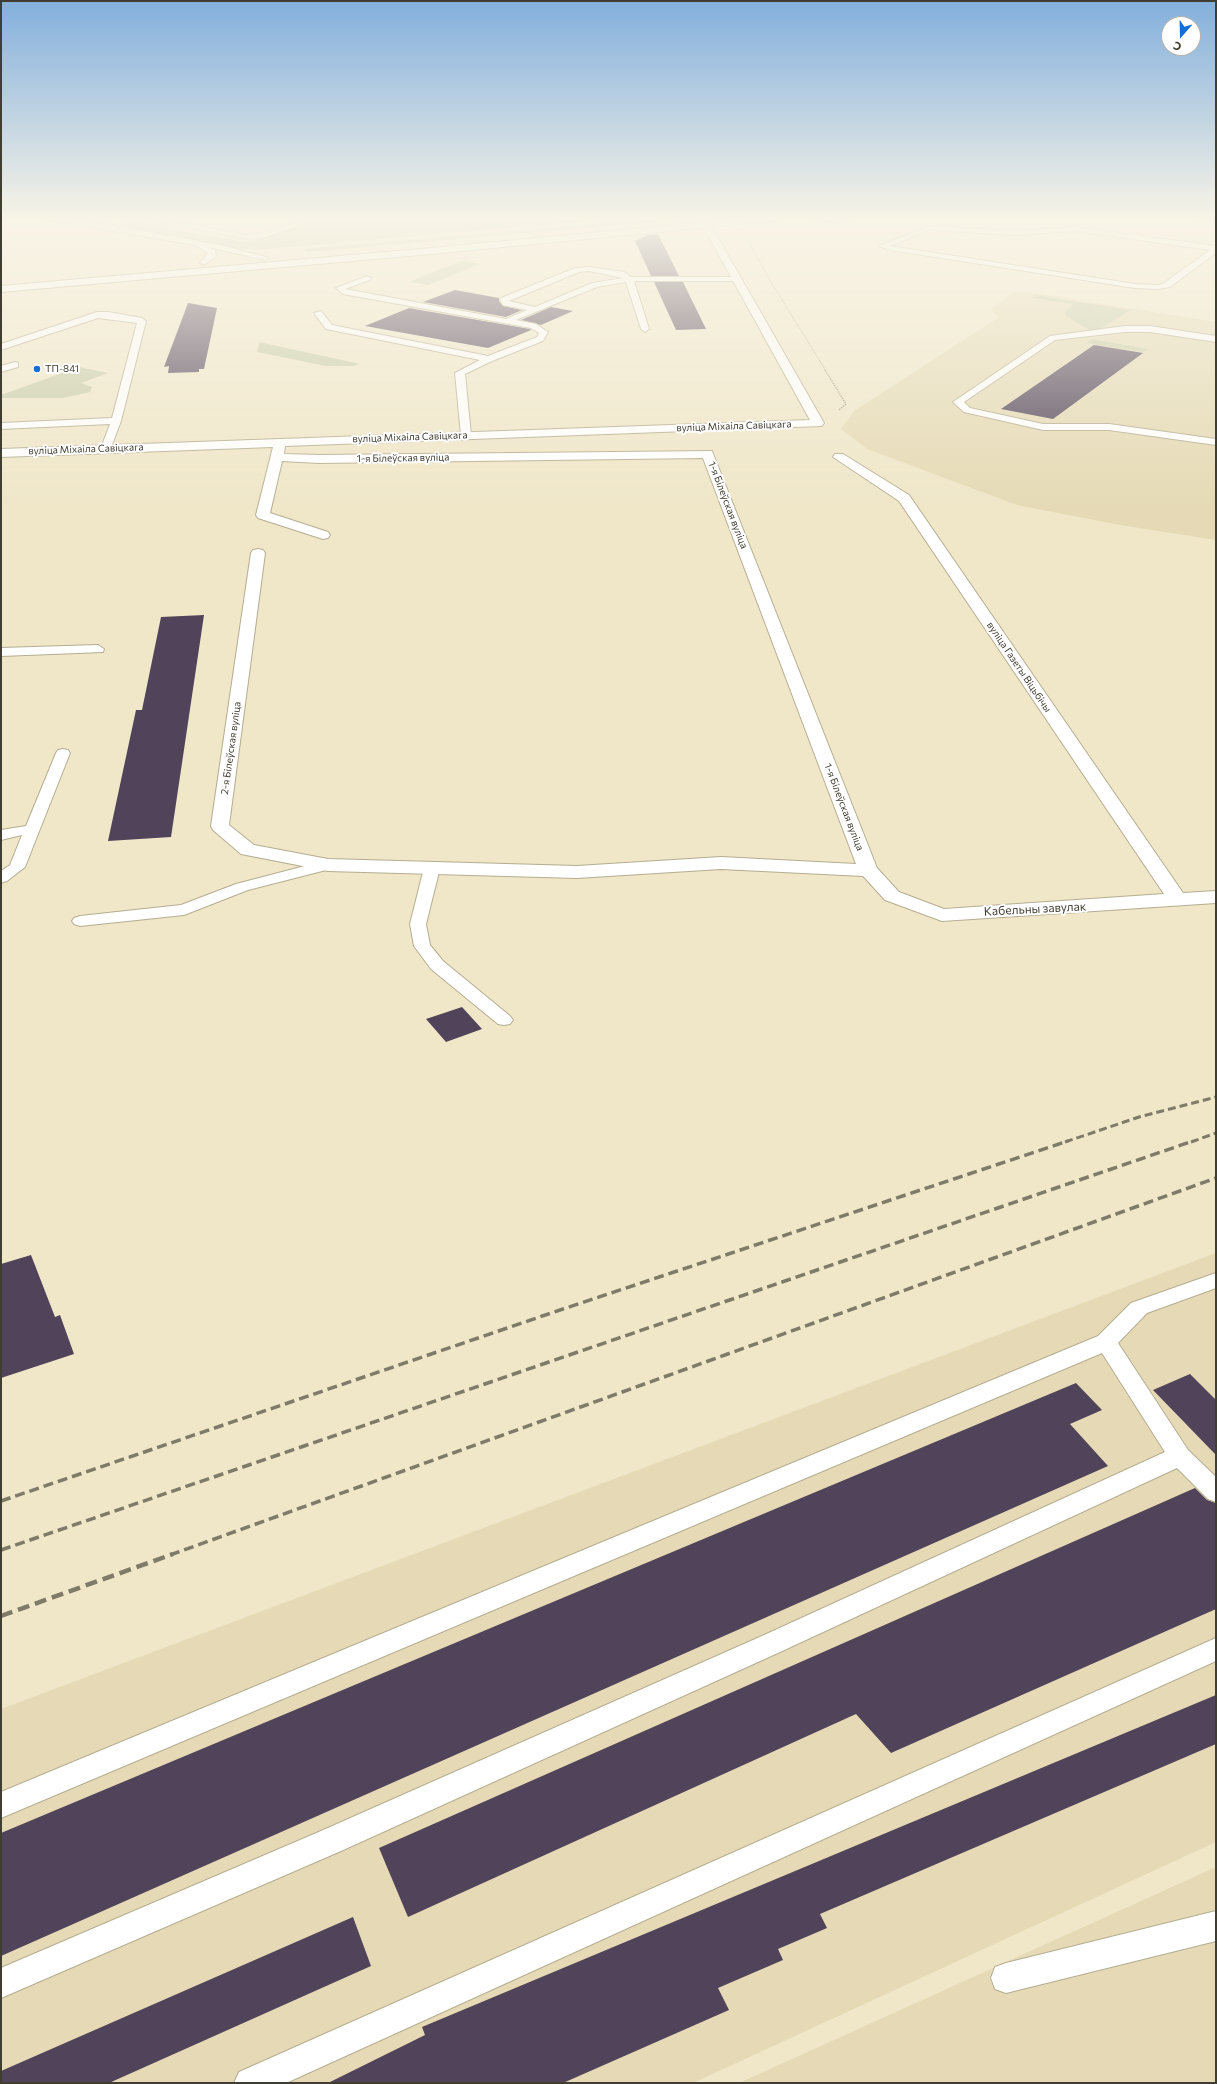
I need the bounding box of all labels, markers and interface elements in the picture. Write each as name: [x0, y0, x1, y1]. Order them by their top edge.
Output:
north arrow: [1161, 16, 1201, 56]
text: С: [1171, 39, 1183, 54]
place label: ТП-841: [45, 363, 79, 375]
marker: ТП-841: [32, 364, 42, 374]
street label: вуліца Міхаіла Савіцкага: [676, 418, 792, 434]
street label: вуліца Міхаіла Савіцкага: [352, 429, 468, 445]
street label: вуліца Міхаіла Савіцкага: [28, 441, 144, 457]
street label: 1-я Білеўская вуліца: [357, 451, 449, 465]
street label: 1-я Білеўская вуліца: [706, 460, 750, 550]
street label: вуліца Газеты Віцьбічы: [984, 619, 1054, 715]
street label: 2-я Білеўская вуліца: [219, 701, 243, 795]
street label: 1-я Білеўская вуліца: [822, 762, 866, 852]
street label: Кабельны завулак: [983, 899, 1087, 919]

